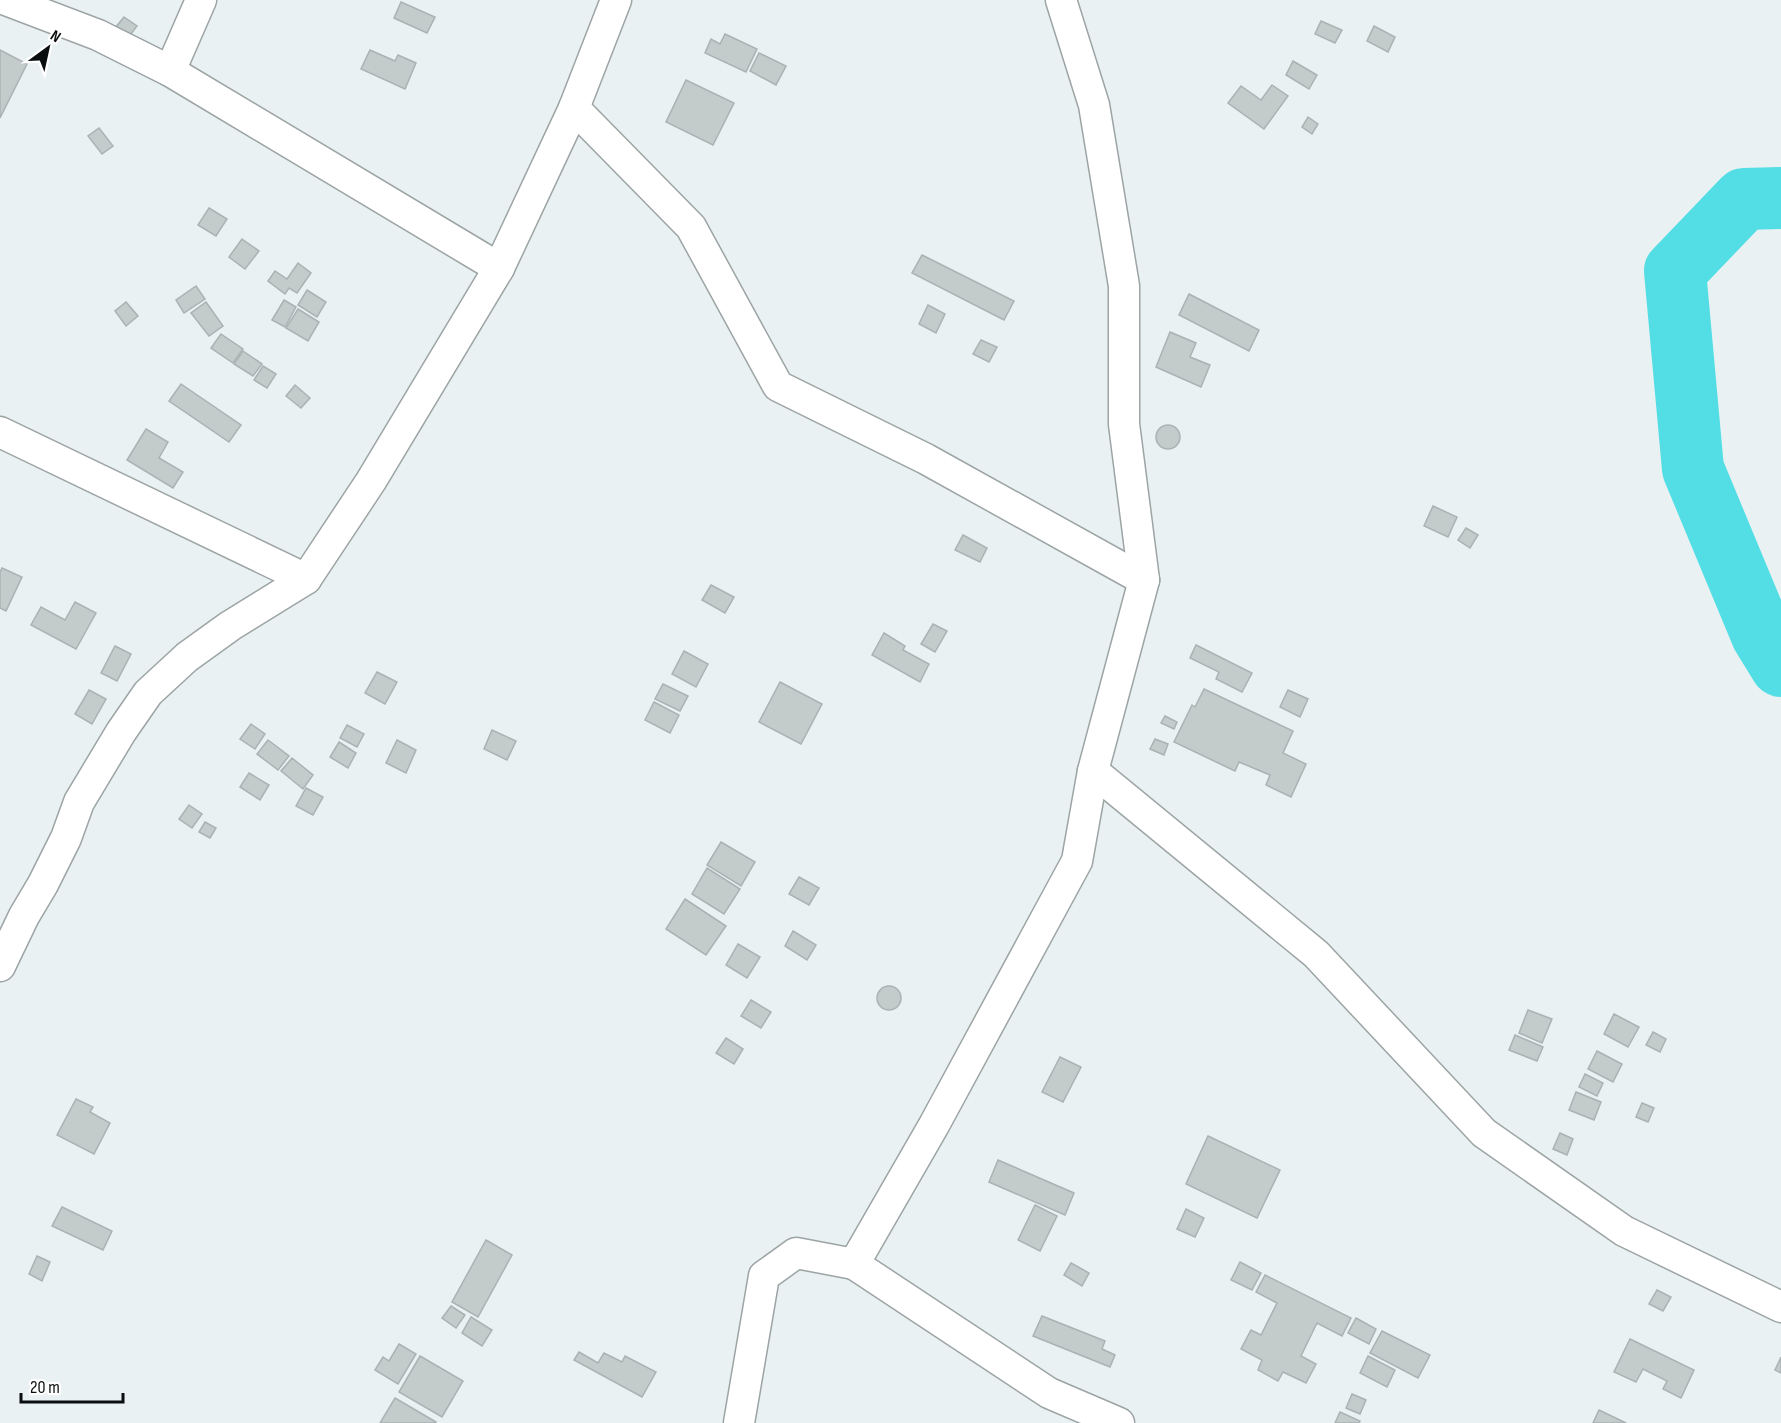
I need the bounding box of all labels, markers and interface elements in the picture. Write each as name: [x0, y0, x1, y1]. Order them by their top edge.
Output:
north arrow: [18, 18, 78, 78]
text: N: [47, 26, 64, 47]
scale bar: [21, 1366, 123, 1404]
text: 20 m: [30, 1377, 60, 1398]

